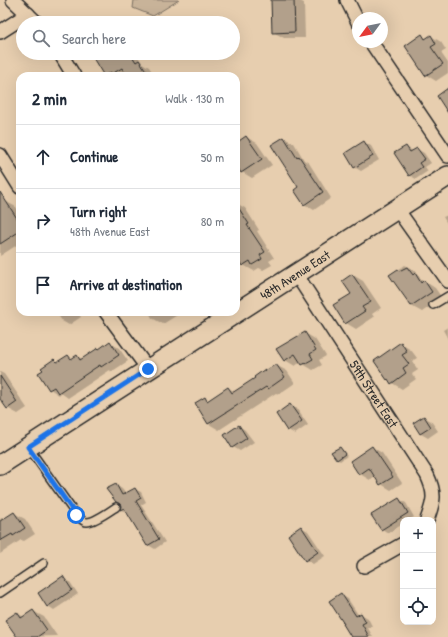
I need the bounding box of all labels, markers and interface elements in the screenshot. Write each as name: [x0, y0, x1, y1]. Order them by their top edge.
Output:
north arrow: [352, 12, 388, 48]
search box: [16, 16, 240, 60]
icon: search: [30, 27, 52, 49]
text: Search here: [62, 28, 126, 49]
text: 2 min: [32, 87, 67, 110]
text: Walk · 130 m: [165, 89, 224, 107]
icon: ahead: [32, 146, 54, 168]
text: Continue: [70, 146, 118, 167]
text: 50 m: [201, 148, 224, 166]
text: Turn right: [70, 201, 126, 222]
icon: right: [32, 210, 54, 232]
text: 80 m: [201, 212, 224, 230]
text: 48th Avenue East: [70, 222, 150, 240]
street label: 48th Avenue East: [257, 245, 334, 304]
icon: arrive: [32, 274, 54, 296]
text: Arrive at destination: [70, 274, 182, 295]
street label: 59th Street East: [346, 357, 403, 431]
route end: [139, 360, 157, 378]
route start: [67, 506, 85, 524]
map controls: [400, 517, 436, 625]
button: +: [400, 517, 436, 553]
button: −: [400, 553, 436, 589]
button: locate: [400, 589, 436, 625]

